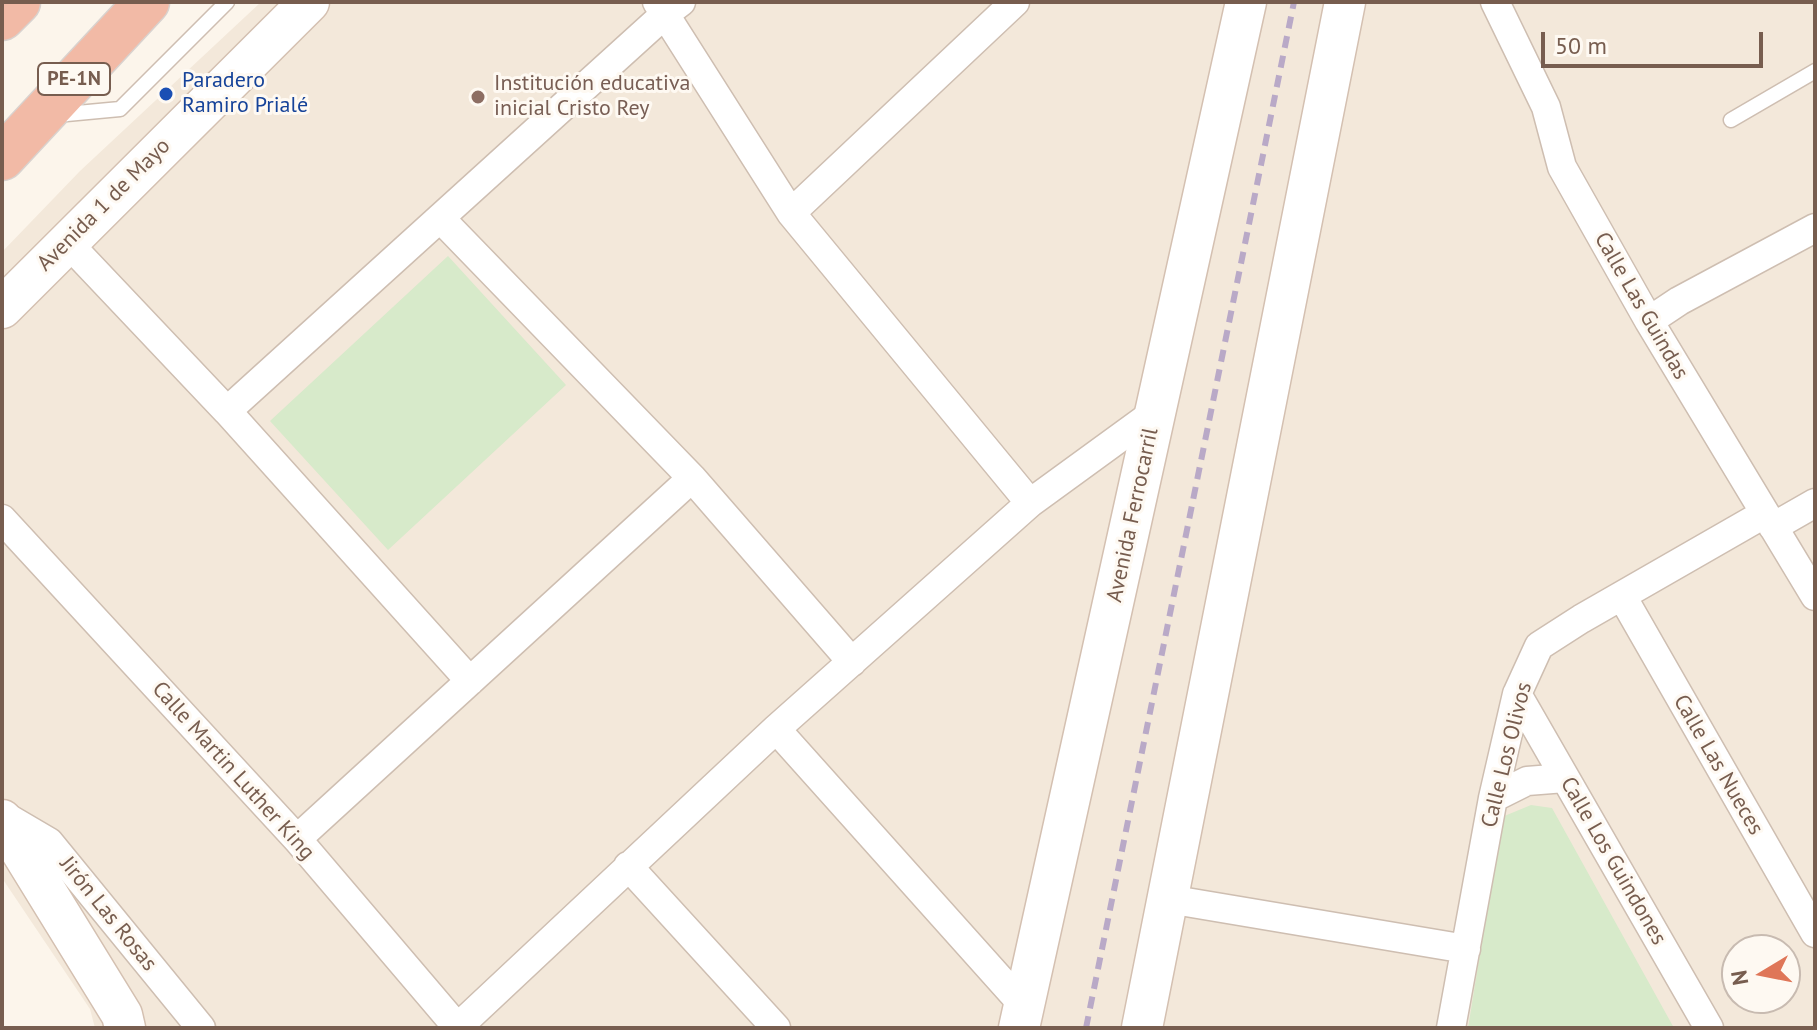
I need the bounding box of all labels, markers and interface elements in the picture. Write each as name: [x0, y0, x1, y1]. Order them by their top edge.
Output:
scale bar: [1545, 16, 1767, 66]
text: 50 m: [1555, 30, 1607, 61]
road number: PE-1N: [38, 63, 110, 95]
place label: Paradero Ramiro Prialé: [182, 68, 308, 120]
place label: Institución educativa inicial Cristo Rey: [494, 71, 690, 122]
marker: Paradero Ramiro Prialé: [157, 85, 175, 103]
marker: Institución educativa inicial Cristo Rey: [469, 88, 487, 106]
street label: Avenida 1 de Mayo: [32, 133, 176, 277]
street label: Calle Las Guindas: [1588, 228, 1694, 384]
street label: Avenida Ferrocarril: [1102, 425, 1164, 605]
street label: Calle Martin Luther King: [146, 676, 320, 866]
street label: Calle Los Olivos: [1476, 680, 1538, 830]
street label: Calle Las Nueces: [1667, 690, 1769, 840]
street label: Calle Los Guindones: [1554, 772, 1672, 950]
street label: Jirón Las Rosas: [54, 851, 162, 977]
north arrow: [1721, 934, 1801, 1014]
text: N: [1724, 968, 1754, 987]

